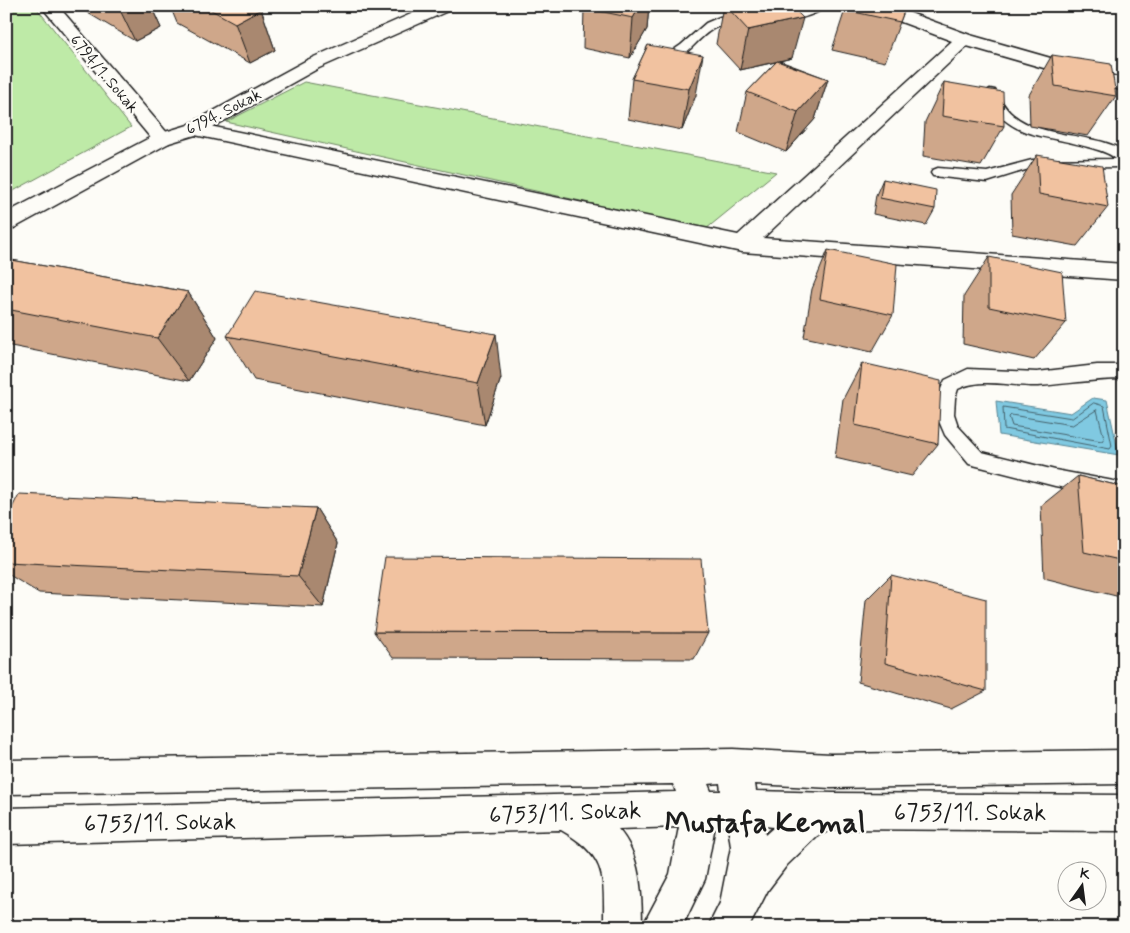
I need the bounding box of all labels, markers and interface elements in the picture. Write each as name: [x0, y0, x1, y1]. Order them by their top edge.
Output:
street label: 6794/1. Sokak: [65, 30, 143, 118]
street label: 6794. Sokak: [182, 84, 265, 140]
street label: 6753/11. Sokak: [488, 795, 642, 832]
street label: 6753/11. Sokak: [894, 798, 1046, 829]
district label: Mustafa Kemal: [665, 804, 865, 843]
street label: 6753/11. Sokak: [84, 807, 237, 840]
north arrow: [1058, 860, 1108, 910]
text: K: [1078, 864, 1093, 885]

